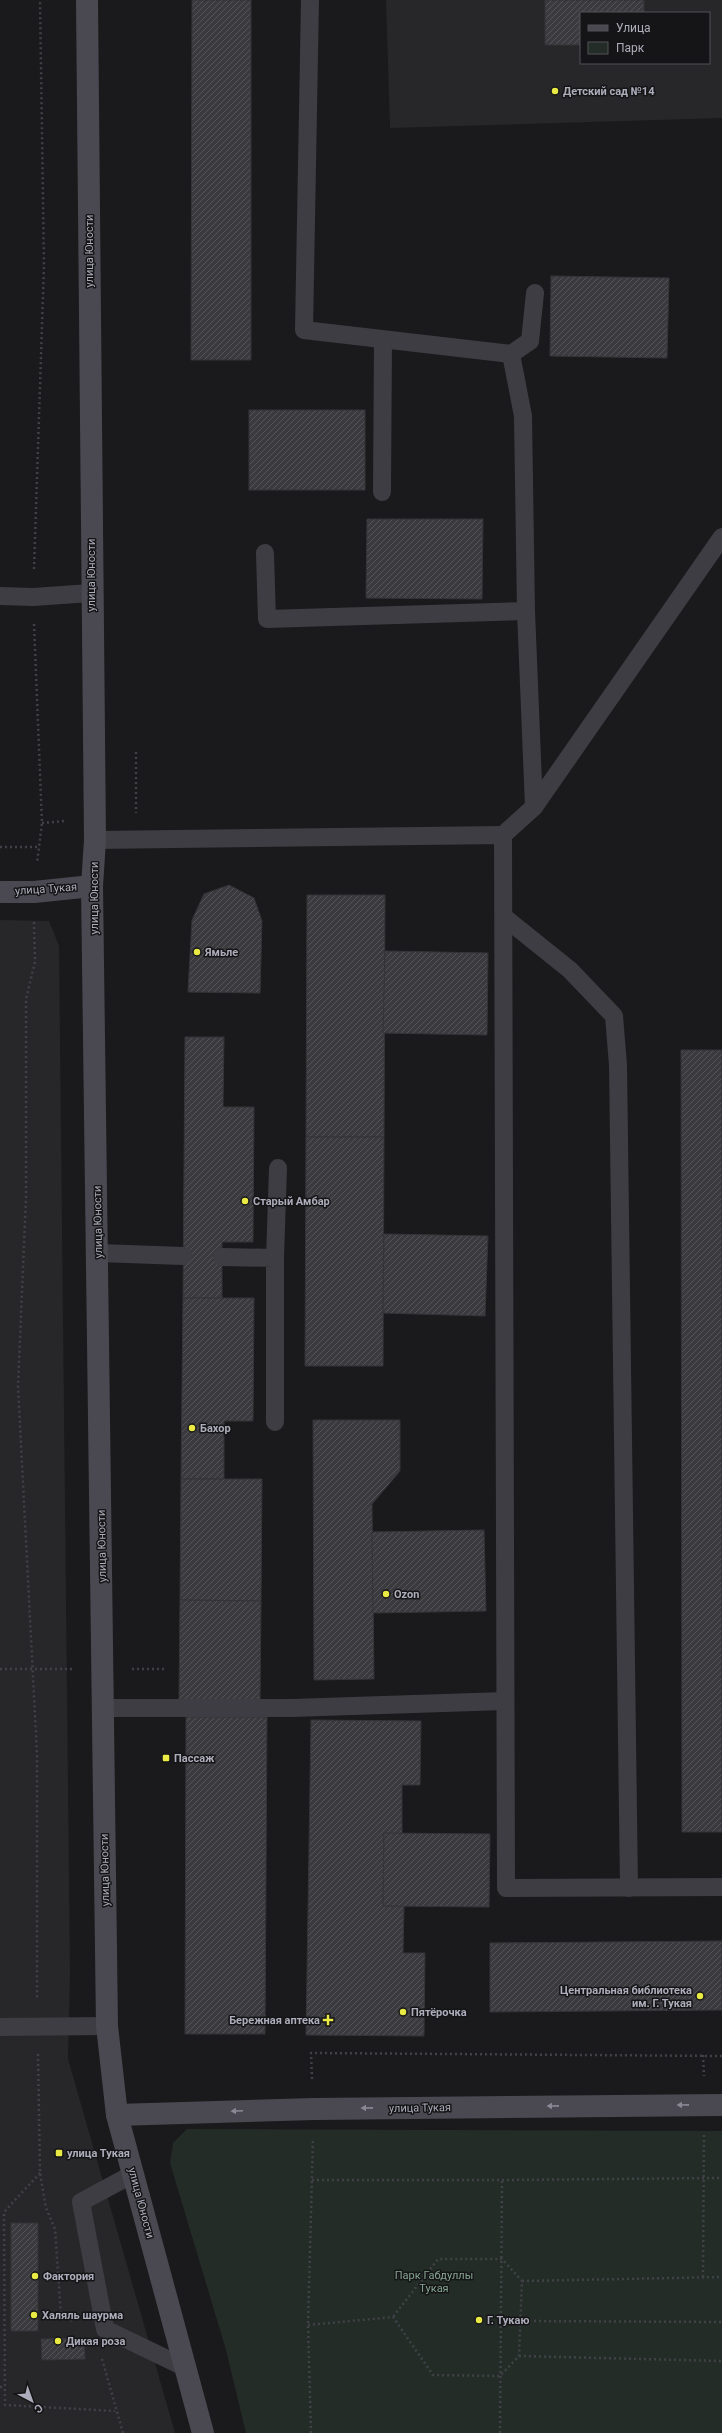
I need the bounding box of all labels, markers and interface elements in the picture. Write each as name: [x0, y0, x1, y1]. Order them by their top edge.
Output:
legend: [580, 12, 710, 64]
text: Улица: [616, 21, 651, 35]
text: Парк: [616, 41, 645, 55]
place label: Детский сад №14: [563, 85, 655, 98]
marker: Детский сад №14: [550, 86, 560, 96]
street label: улица Юности: [83, 215, 96, 287]
street label: улица Юности: [85, 539, 98, 611]
street label: улица Юности: [88, 862, 101, 934]
street label: улица Тукая: [15, 880, 77, 898]
place label: Ямьле: [204, 946, 238, 959]
marker: Ямьле: [192, 947, 202, 957]
street label: улица Юности: [91, 1186, 105, 1258]
place label: Старый Амбар: [253, 1195, 330, 1208]
marker: Старый Амбар: [240, 1196, 250, 1206]
place label: Бахор: [200, 1422, 231, 1435]
marker: Бахор: [187, 1423, 197, 1433]
street label: улица Юности: [95, 1510, 109, 1582]
place label: Ozon: [394, 1588, 419, 1601]
marker: Ozon: [381, 1589, 391, 1599]
place label: Пассаж: [174, 1752, 215, 1765]
marker: Пассаж: [161, 1753, 171, 1763]
street label: улица Юности: [98, 1834, 112, 1906]
place label: Центральная библиотека им. Г. Тукая: [560, 1984, 692, 2010]
marker: Центральная библиотека им. Г. Тукая: [695, 1991, 705, 2001]
place label: Пятёрочка: [411, 2006, 467, 2019]
marker: Пятёрочка: [398, 2007, 408, 2017]
place label: Бережная аптека: [229, 2014, 320, 2027]
marker: Бережная аптека: [323, 2015, 333, 2025]
street label: улица Тукая: [389, 2101, 451, 2115]
one-way arrow: [676, 2102, 689, 2108]
one-way arrow: [546, 2103, 559, 2109]
one-way arrow: [360, 2105, 373, 2111]
one-way arrow: [230, 2108, 243, 2114]
place label: улица Тукая: [67, 2147, 130, 2160]
marker: улица Тукая: [54, 2148, 64, 2158]
street label: улица Юности: [125, 2166, 157, 2240]
park label: Парк Габдуллы Тукая: [395, 2269, 473, 2295]
place label: Фактория: [43, 2270, 94, 2283]
marker: Фактория: [30, 2271, 40, 2281]
place label: Халяль шаурма: [42, 2309, 123, 2322]
marker: Халяль шаурма: [29, 2310, 39, 2320]
place label: Г. Тукаю: [487, 2314, 529, 2327]
marker: Г. Тукаю: [474, 2315, 484, 2325]
place label: Дикая роза: [66, 2335, 125, 2348]
marker: Дикая роза: [53, 2336, 63, 2346]
north arrow: [12, 2381, 52, 2421]
text: С: [31, 2401, 45, 2415]

